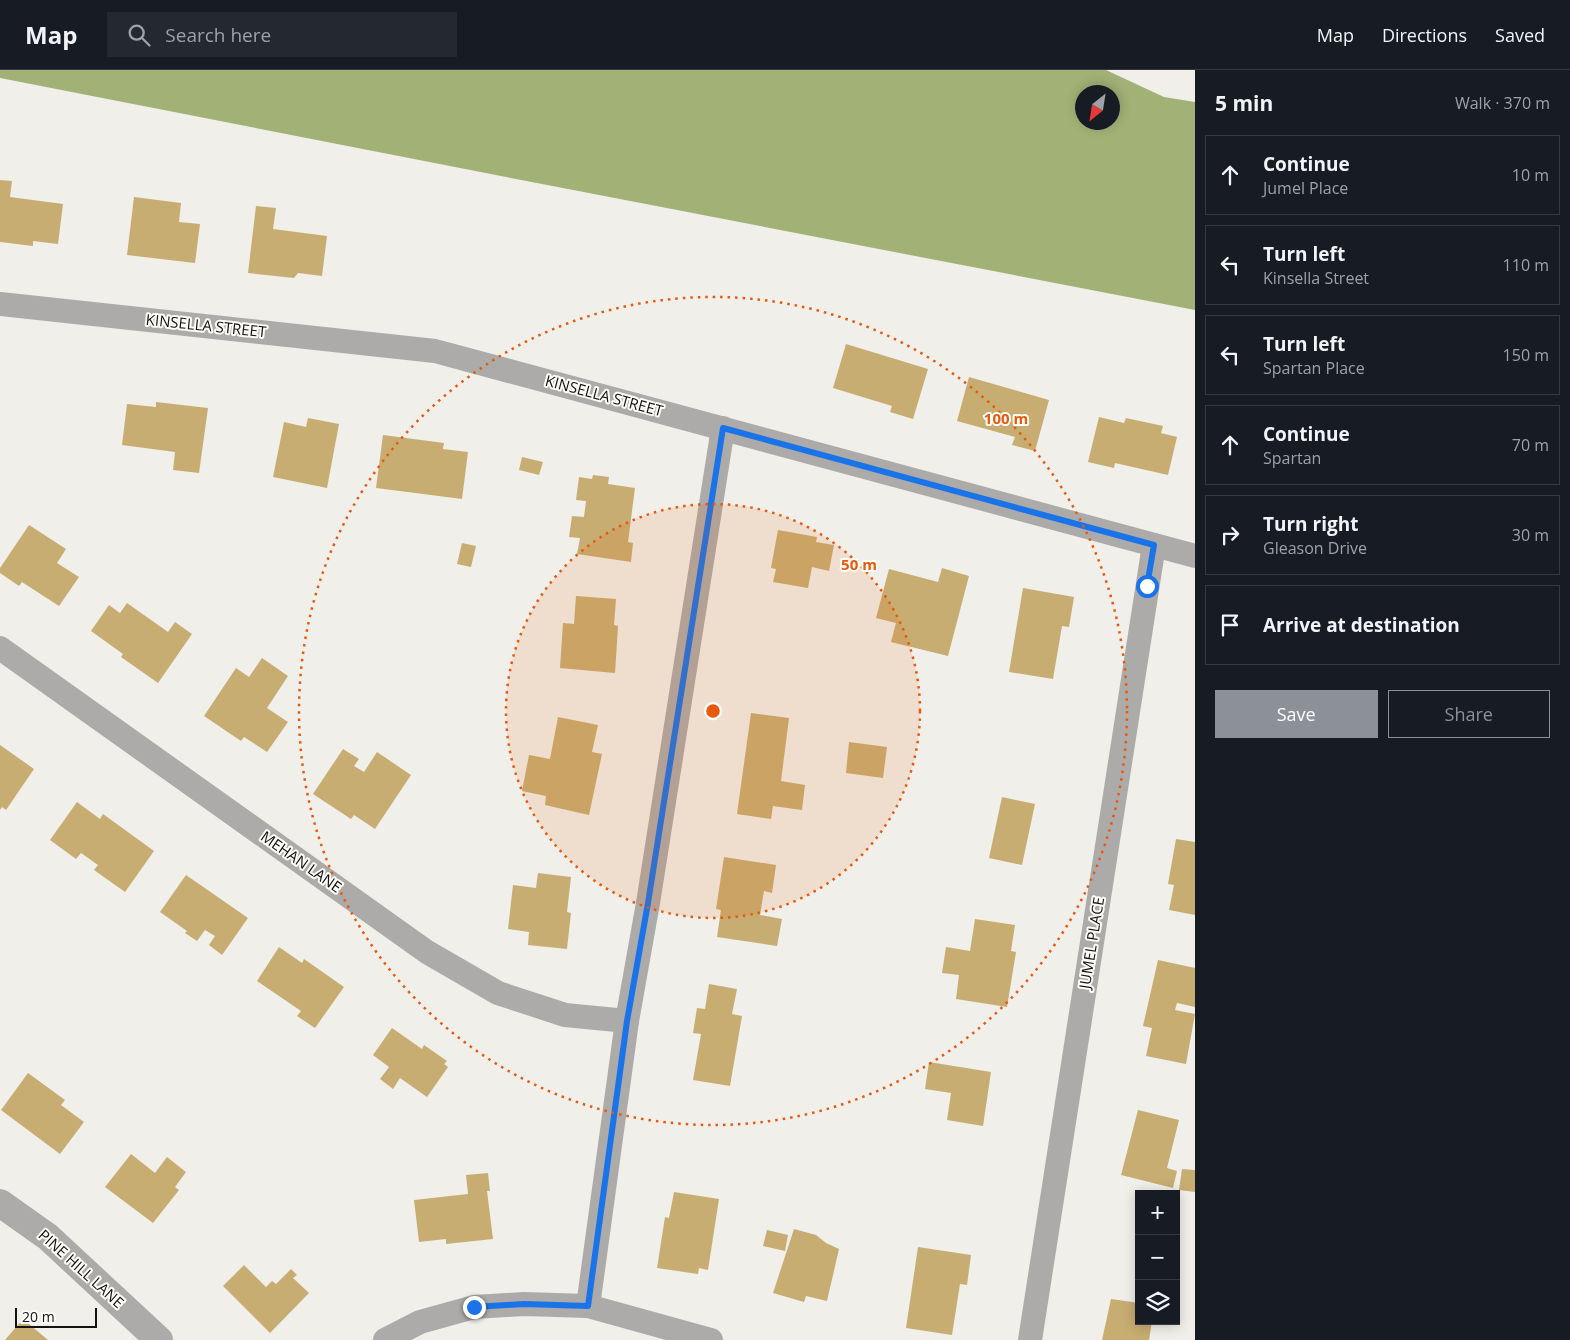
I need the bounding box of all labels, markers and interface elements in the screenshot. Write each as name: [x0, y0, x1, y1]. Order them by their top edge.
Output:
search box: [107, 12, 457, 57]
text: Map: [25, 18, 77, 51]
icon: search: [125, 21, 153, 49]
text: Search here: [165, 22, 271, 48]
text: Map: [1317, 23, 1354, 47]
text: Directions: [1382, 23, 1467, 47]
text: Saved: [1495, 23, 1545, 47]
north arrow: [1075, 85, 1120, 130]
text: 5 min: [1215, 89, 1273, 117]
text: Walk · 370 m: [1455, 92, 1550, 114]
text: Continue: [1263, 151, 1350, 177]
icon: ahead: [1216, 161, 1244, 189]
text: 10 m: [1512, 164, 1549, 186]
text: Jumel Place: [1263, 177, 1348, 199]
text: Turn left: [1263, 241, 1345, 267]
icon: left: [1216, 251, 1244, 279]
text: 110 m: [1503, 254, 1549, 276]
text: Kinsella Street: [1263, 267, 1369, 289]
street label: KINSELLA STREET: [145, 309, 268, 341]
text: Turn left: [1263, 331, 1345, 357]
icon: left: [1216, 341, 1244, 369]
text: 150 m: [1503, 344, 1549, 366]
text: Spartan Place: [1263, 357, 1365, 379]
street label: KINSELLA STREET: [543, 370, 666, 421]
text: 100 m: [984, 408, 1028, 428]
text: Continue: [1263, 421, 1350, 447]
icon: ahead: [1216, 431, 1244, 459]
text: 70 m: [1512, 434, 1549, 456]
text: Spartan: [1263, 447, 1321, 469]
text: Turn right: [1263, 511, 1358, 537]
icon: right: [1216, 521, 1244, 549]
text: 30 m: [1512, 524, 1549, 546]
text: Gleason Drive: [1263, 537, 1367, 559]
text: 50 m: [841, 554, 877, 574]
route start: [1136, 575, 1159, 598]
icon: arrive: [1216, 611, 1244, 639]
text: Arrive at destination: [1263, 612, 1460, 638]
button: Save: [1215, 690, 1378, 738]
button: Share: [1388, 690, 1550, 738]
centre of rings: [704, 702, 722, 720]
street label: MEHAN LANE: [257, 826, 346, 896]
street label: JUMEL PLACE: [1074, 896, 1108, 992]
map controls: [1135, 1190, 1180, 1325]
button: +: [1135, 1190, 1180, 1235]
street label: PINE HILL LANE: [35, 1225, 129, 1312]
button: −: [1135, 1235, 1180, 1280]
button: layers: [1135, 1280, 1180, 1325]
route end: [463, 1296, 486, 1319]
scale bar: [15, 1305, 98, 1328]
text: 20 m: [22, 1307, 55, 1326]

